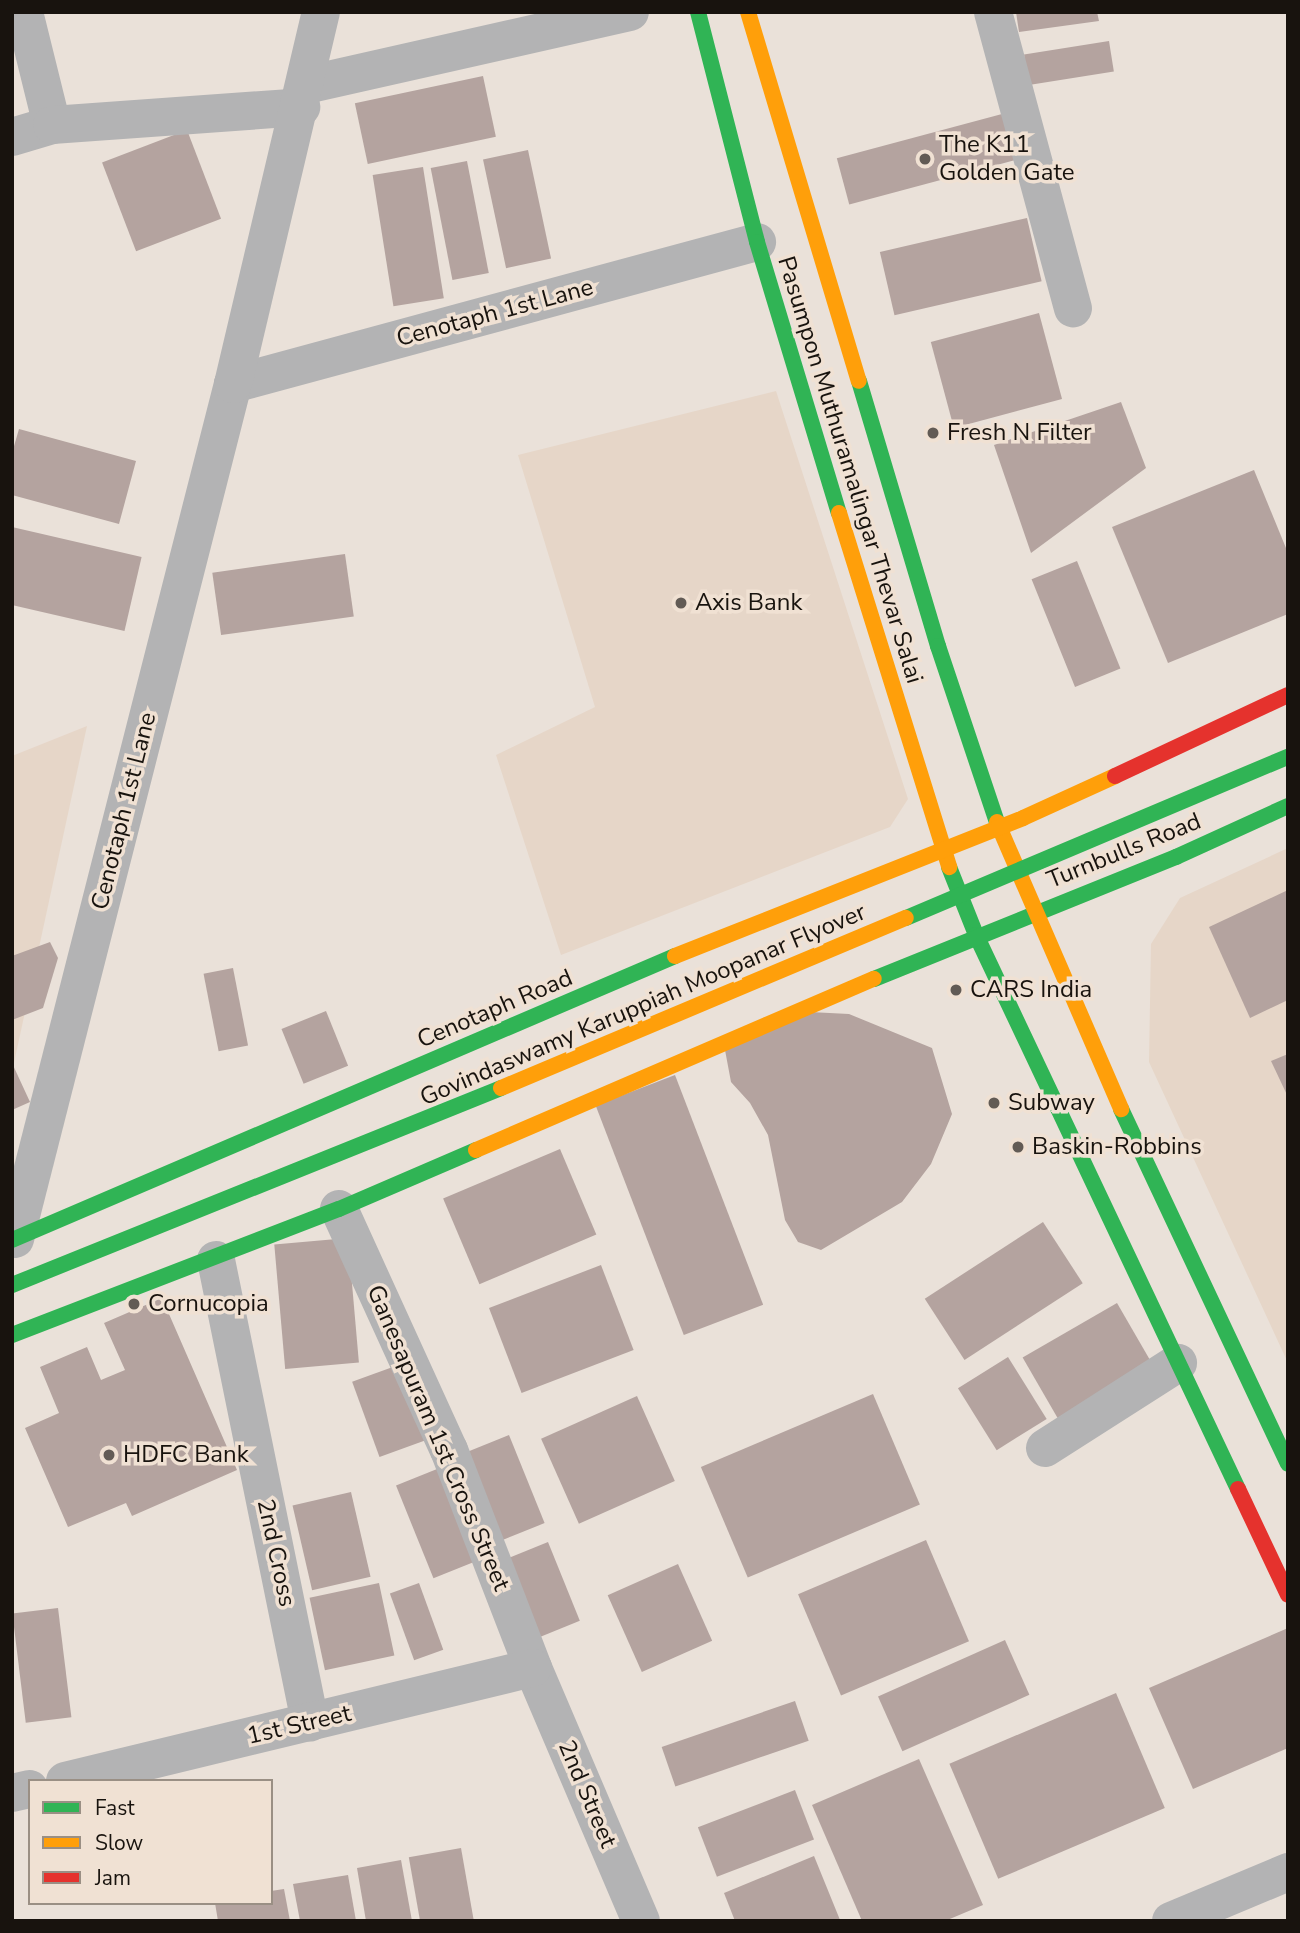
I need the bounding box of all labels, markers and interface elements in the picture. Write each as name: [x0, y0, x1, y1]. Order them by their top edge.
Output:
place label: The K11 Golden Gate: [939, 131, 1075, 187]
marker: The K11 Golden Gate: [917, 151, 933, 167]
street label: Pasumpon Muthuramalingar Thevar Salai: [771, 253, 929, 687]
street label: Cenotaph 1st Lane: [394, 273, 596, 353]
place label: Fresh N Filter: [947, 419, 1092, 447]
marker: Fresh N Filter: [925, 425, 941, 441]
place label: Axis Bank: [695, 589, 802, 617]
marker: Axis Bank: [673, 595, 689, 611]
street label: Cenotaph 1st Lane: [86, 709, 162, 913]
street label: Turnbulls Road: [1043, 807, 1205, 895]
street label: Govindaswamy Karuppiah Moopanar Flyover: [416, 898, 870, 1112]
street label: Cenotaph Road: [413, 963, 577, 1055]
place label: CARS India: [970, 976, 1092, 1004]
marker: CARS India: [948, 982, 964, 998]
place label: Subway: [1008, 1089, 1095, 1117]
marker: Subway: [986, 1095, 1002, 1111]
place label: Baskin-Robbins: [1032, 1133, 1202, 1161]
marker: Baskin-Robbins: [1010, 1139, 1026, 1155]
street label: Ganesapuram 1st Cross Street: [360, 1281, 516, 1595]
place label: Cornucopia: [148, 1290, 269, 1318]
marker: Cornucopia: [126, 1296, 142, 1312]
place label: HDFC Bank: [123, 1441, 249, 1469]
marker: HDFC Bank: [101, 1447, 117, 1463]
street label: 2nd Cross: [251, 1497, 301, 1609]
street label: 1st Street: [244, 1699, 354, 1751]
street label: 2nd Street: [552, 1736, 622, 1852]
legend: [28, 1779, 273, 1905]
text: Fast: [95, 1794, 135, 1822]
text: Slow: [95, 1829, 143, 1857]
text: Jam: [95, 1864, 131, 1892]

